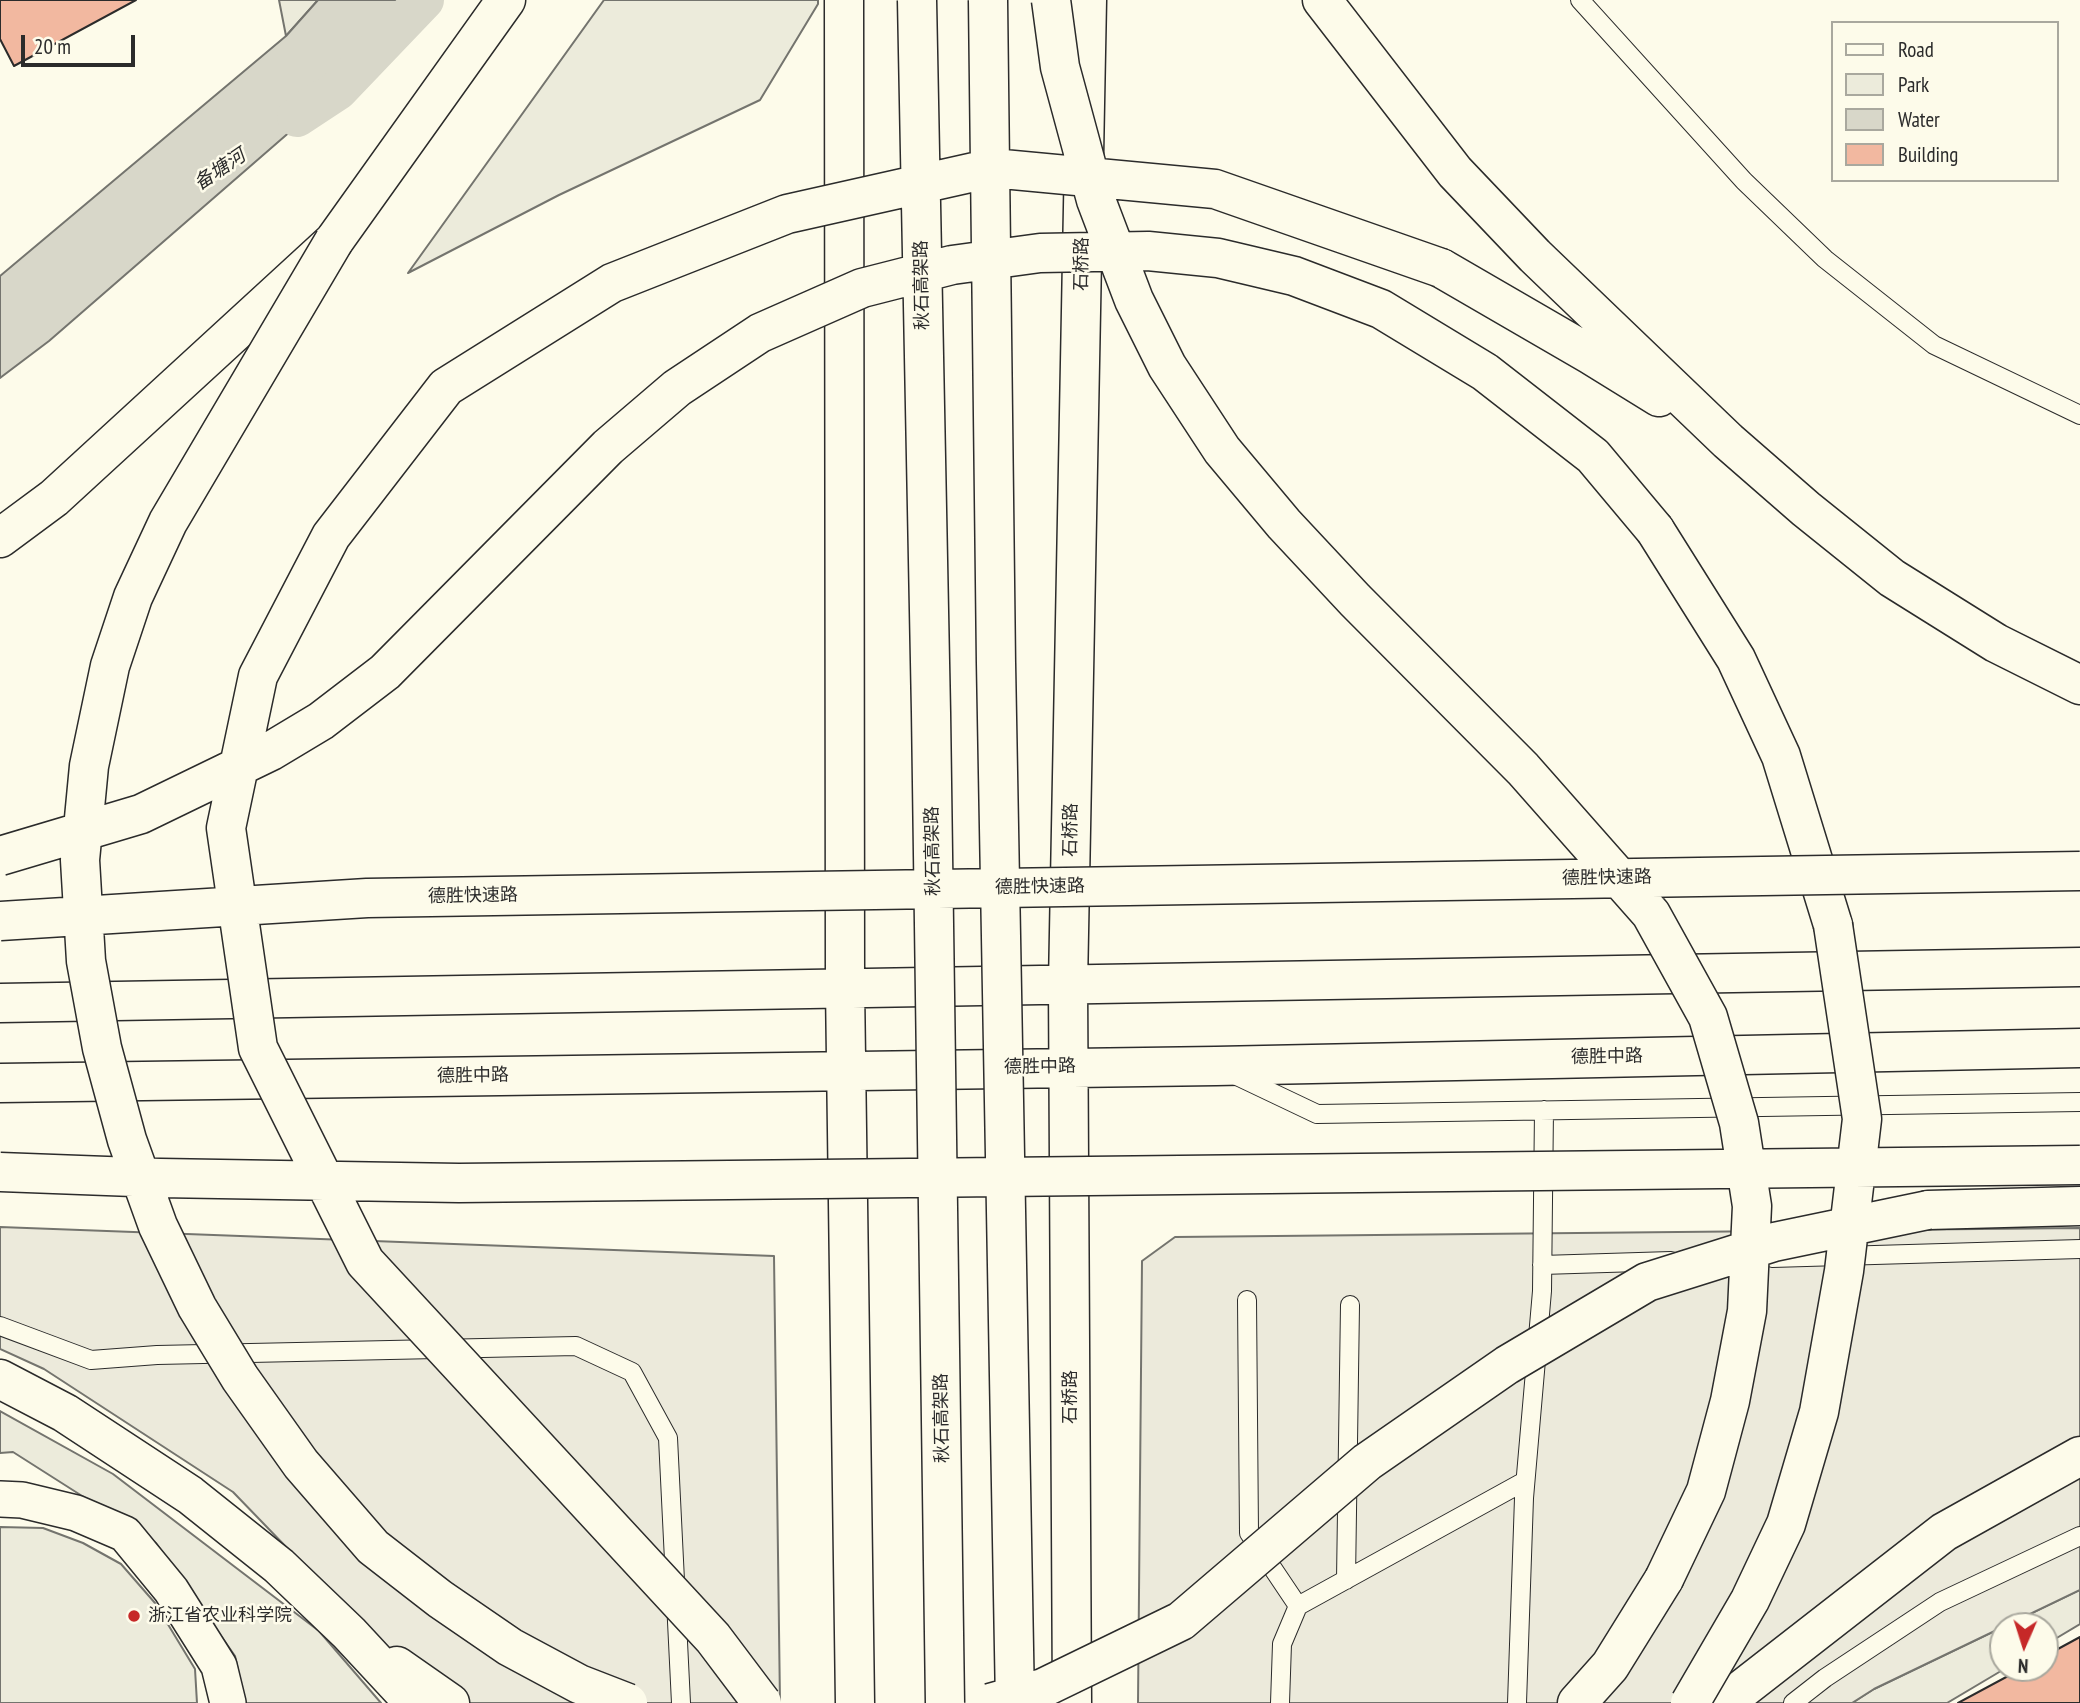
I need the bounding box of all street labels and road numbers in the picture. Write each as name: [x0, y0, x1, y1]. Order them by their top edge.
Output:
street label: 石桥路: [1071, 237, 1093, 291]
street label: 秋石高架路: [910, 240, 934, 330]
street label: 石桥路: [1060, 803, 1082, 857]
street label: 秋石高架路: [921, 806, 945, 896]
street label: 德胜快速路: [1562, 866, 1652, 890]
street label: 德胜快速路: [995, 875, 1085, 899]
street label: 德胜快速路: [428, 884, 518, 908]
street label: 德胜中路: [1571, 1046, 1643, 1068]
street label: 德胜中路: [1004, 1056, 1076, 1078]
street label: 德胜中路: [437, 1065, 509, 1087]
street label: 石桥路: [1060, 1370, 1082, 1424]
street label: 秋石高架路: [930, 1373, 954, 1463]

